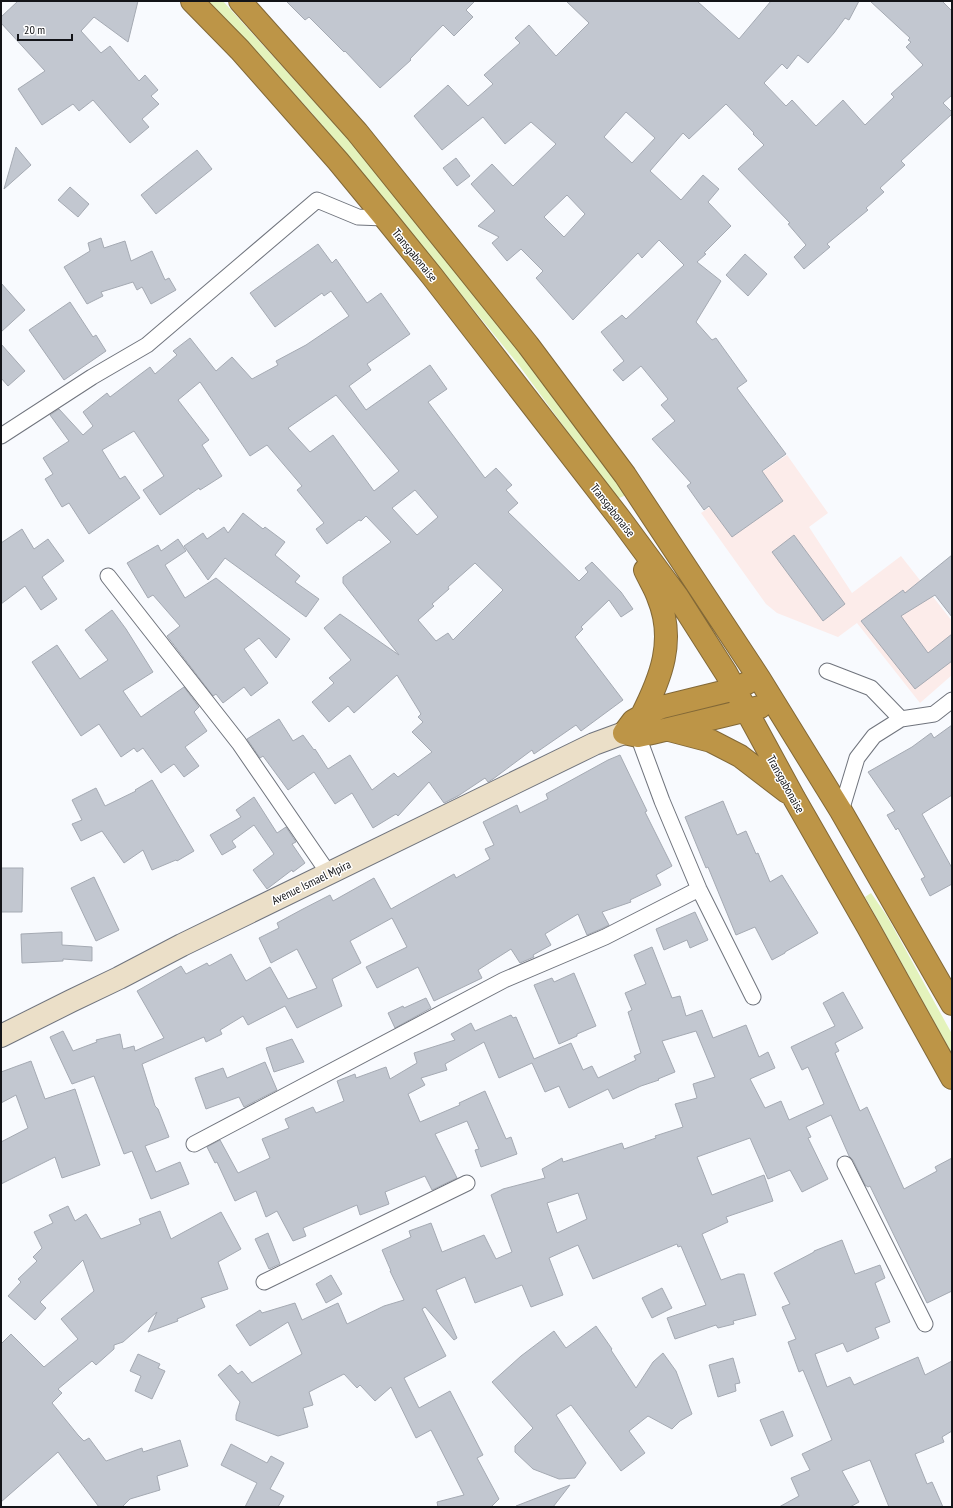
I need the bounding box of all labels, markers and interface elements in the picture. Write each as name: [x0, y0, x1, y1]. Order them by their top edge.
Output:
scale bar: [18, 16, 72, 42]
text: 20 m: [24, 22, 45, 37]
street label: Transgabonaise: [389, 225, 441, 285]
street label: Transgabonaise: [587, 480, 639, 540]
street label: Transgabonaise: [764, 752, 808, 816]
street label: Avenue Ismael Mpira: [269, 856, 353, 908]

